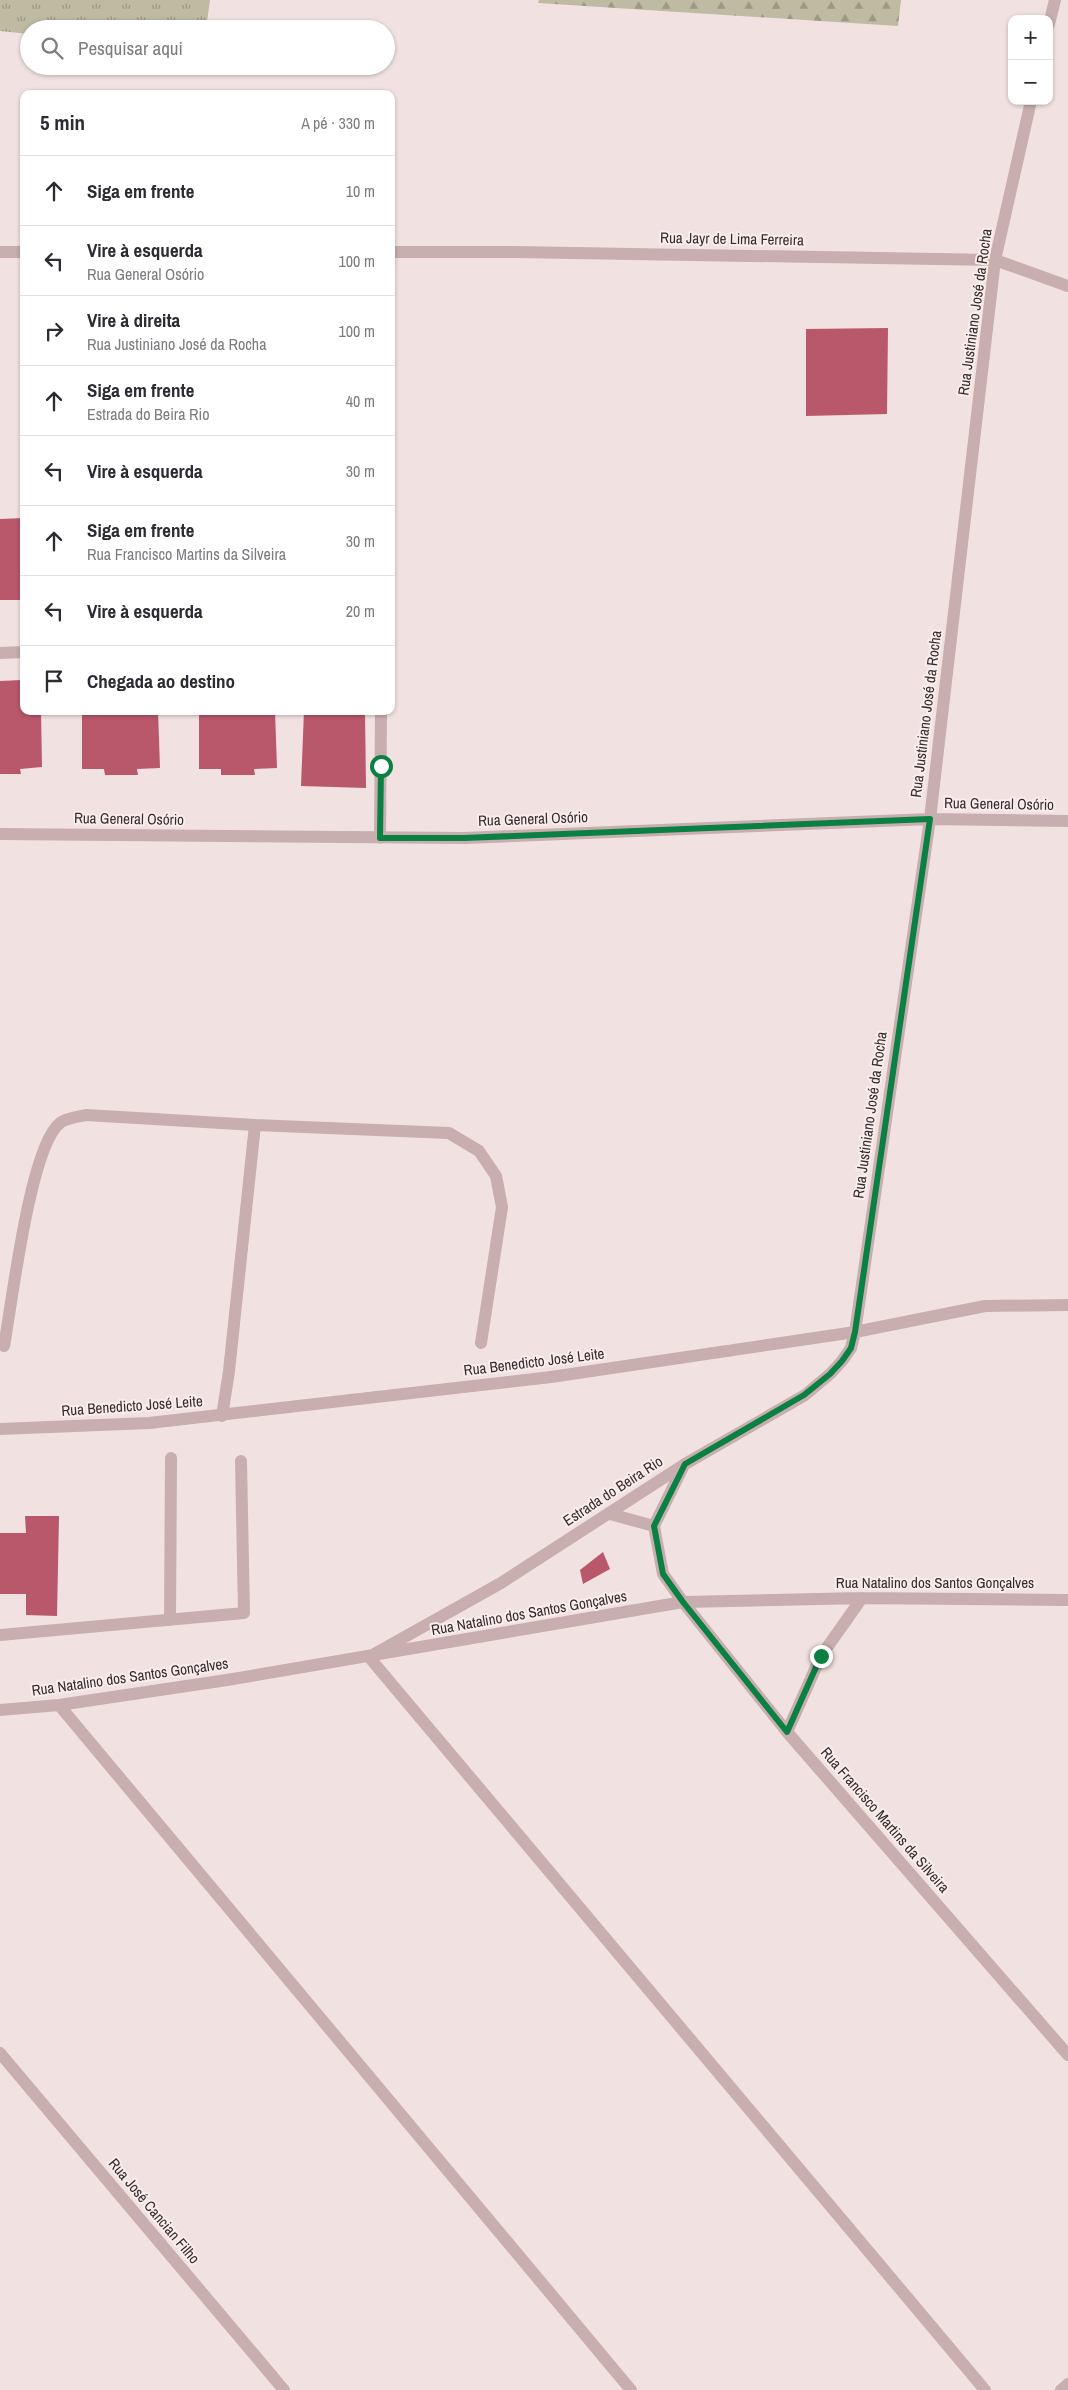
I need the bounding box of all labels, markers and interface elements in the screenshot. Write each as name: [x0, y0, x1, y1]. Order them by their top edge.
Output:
map controls: [1008, 15, 1053, 105]
button: +: [1008, 15, 1053, 60]
search box: [20, 20, 395, 75]
icon: search: [38, 34, 66, 62]
text: Pesquisar aqui: [78, 35, 183, 61]
button: −: [1008, 60, 1053, 105]
text: 5 min: [40, 108, 85, 137]
text: A pé · 330 m: [301, 112, 375, 134]
icon: ahead: [40, 177, 68, 205]
text: Siga em frente: [87, 178, 194, 204]
text: 10 m: [346, 180, 375, 202]
street label: Rua Jayr de Lima Ferreira: [660, 227, 804, 250]
street label: Rua Justiniano José da Rocha: [952, 227, 997, 397]
text: Vire à esquerda: [87, 237, 203, 263]
icon: left: [40, 247, 68, 275]
text: 100 m: [339, 250, 375, 272]
text: Rua General Osório: [87, 263, 204, 285]
text: Vire à direita: [87, 307, 180, 333]
icon: right: [40, 317, 68, 345]
text: 100 m: [339, 320, 375, 342]
text: Rua Justiniano José da Rocha: [87, 333, 266, 355]
text: Siga em frente: [87, 377, 194, 403]
icon: ahead: [40, 387, 68, 415]
text: 40 m: [346, 390, 375, 412]
text: Estrada do Beira Rio: [87, 403, 210, 425]
icon: left: [40, 457, 68, 485]
text: Vire à esquerda: [87, 458, 203, 484]
text: 30 m: [346, 460, 375, 482]
text: Siga em frente: [87, 517, 194, 543]
icon: ahead: [40, 527, 68, 555]
text: 30 m: [346, 530, 375, 552]
text: Rua Francisco Martins da Silveira: [87, 543, 286, 565]
icon: left: [40, 597, 68, 625]
text: Vire à esquerda: [87, 598, 203, 624]
text: 20 m: [346, 600, 375, 622]
street label: Rua Justiniano José da Rocha: [905, 629, 946, 799]
icon: arrive: [40, 667, 68, 695]
text: Chegada ao destino: [87, 668, 235, 694]
route start: [370, 755, 393, 778]
street label: Rua General Osório: [944, 792, 1054, 815]
street label: Rua General Osório: [478, 806, 589, 831]
street label: Rua General Osório: [74, 807, 184, 830]
street label: Rua Justiniano José da Rocha: [847, 1030, 892, 1200]
street label: Rua Benedicto José Leite: [462, 1342, 606, 1381]
street label: Rua Benedicto José Leite: [61, 1390, 203, 1421]
street label: Estrada do Beira Rio: [559, 1450, 667, 1531]
street label: Rua Natalino dos Santos Gonçalves: [836, 1572, 1034, 1593]
street label: Rua Natalino dos Santos Gonçalves: [429, 1585, 628, 1640]
route end: [810, 1645, 833, 1668]
street label: Rua Natalino dos Santos Gonçalves: [30, 1652, 230, 1701]
street label: Rua Francisco Martins da Silveira: [816, 1742, 955, 1897]
street label: Rua José Cancian Filho: [104, 2153, 205, 2268]

